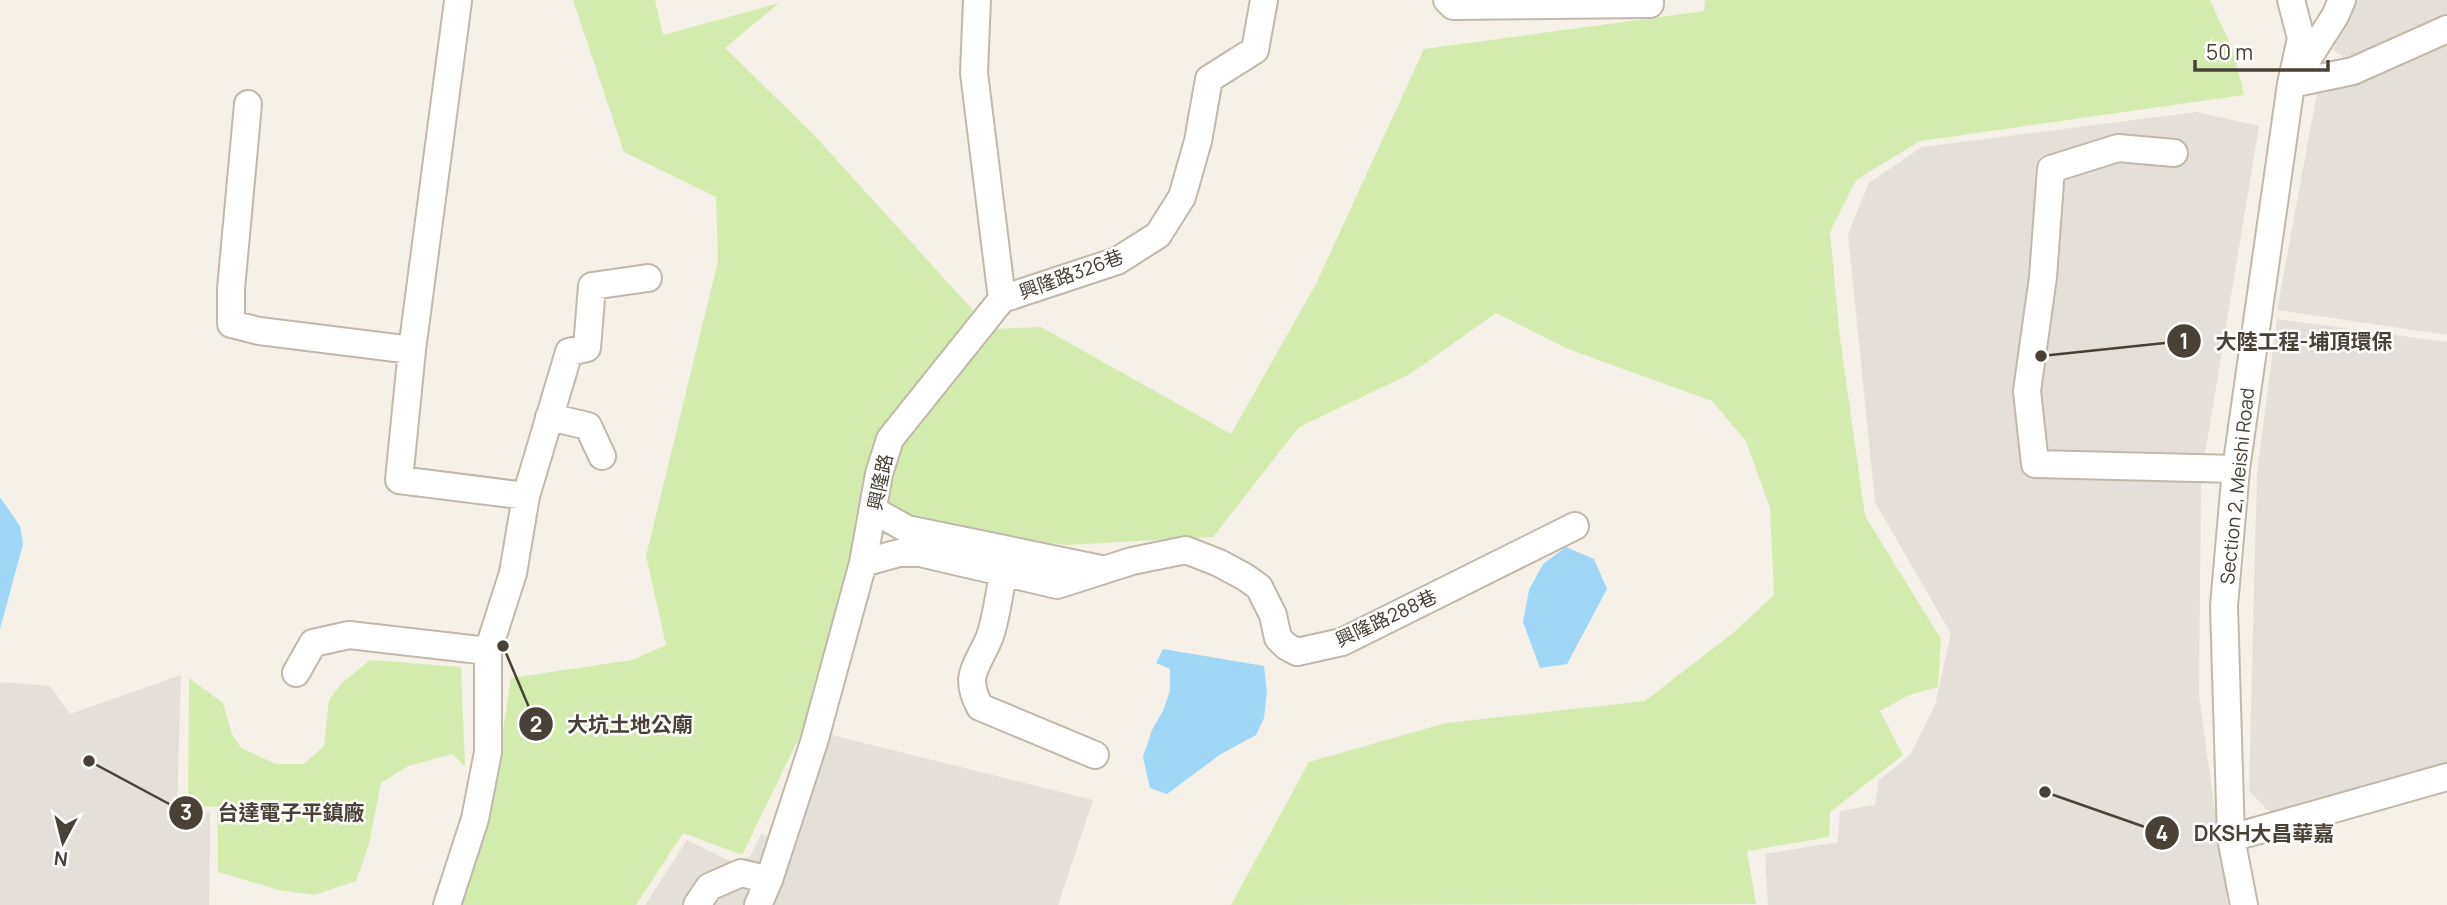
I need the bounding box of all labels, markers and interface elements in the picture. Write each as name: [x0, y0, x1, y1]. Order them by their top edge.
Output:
scale bar: [2195, 28, 2328, 72]
text: 50 m: [2206, 38, 2253, 66]
street label: 興隆路326巷: [1015, 243, 1127, 305]
callout: 大陸工程-埔頂環保: [2166, 320, 2406, 362]
text: 1: [2179, 327, 2189, 355]
text: 大陸工程-埔頂環保: [2216, 327, 2392, 355]
street label: Section 2, Meishi Road: [2214, 386, 2260, 586]
street label: 興隆路: [861, 451, 899, 513]
street label: 興隆路288巷: [1331, 583, 1441, 653]
callout: 大坑土地公廟: [518, 703, 707, 745]
text: 2: [530, 710, 542, 738]
text: 大坑土地公廟: [567, 710, 693, 738]
callout: 台達電子平鎮廠: [169, 792, 379, 834]
text: 3: [180, 798, 192, 826]
text: 台達電子平鎮廠: [218, 798, 365, 826]
north arrow: [28, 807, 98, 877]
callout: DKSH大昌華嘉: [2145, 812, 2348, 854]
text: 4: [2156, 819, 2168, 847]
text: DKSH大昌華嘉: [2194, 819, 2334, 847]
text: N: [53, 845, 69, 873]

